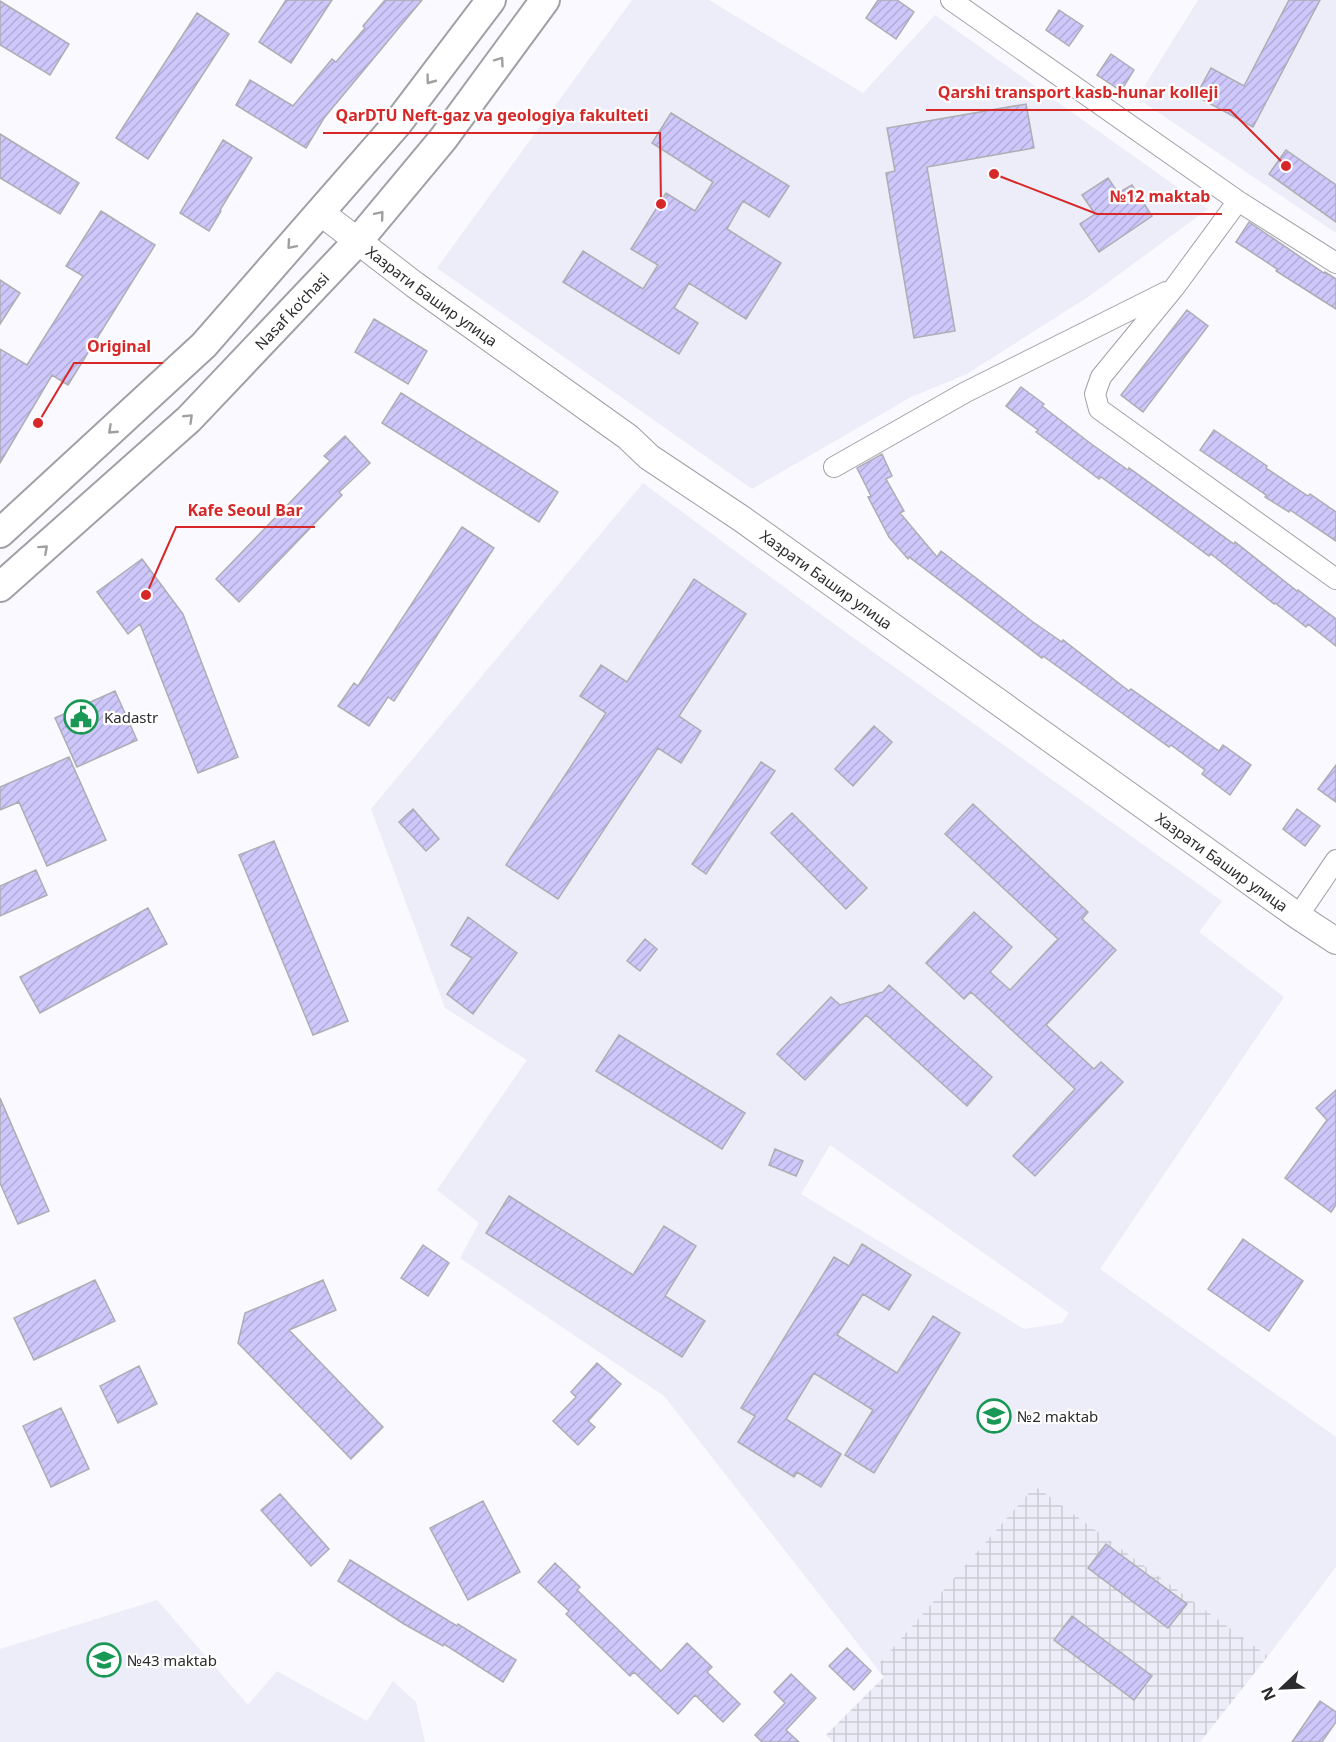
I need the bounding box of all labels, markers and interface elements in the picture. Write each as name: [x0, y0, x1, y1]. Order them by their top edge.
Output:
one-way arrow: [493, 57, 504, 68]
one-way arrow: [426, 73, 437, 84]
callout: Qarshi transport kasb-hunar kolleji: [926, 76, 1230, 110]
text: Qarshi transport kasb-hunar kolleji: [938, 81, 1218, 103]
callout: QarDTU Neft-gaz va geologiya fakulteti: [323, 99, 660, 133]
text: QarDTU Neft-gaz va geologiya fakulteti: [336, 104, 648, 126]
callout: №12 maktab: [1097, 180, 1222, 214]
text: №12 maktab: [1110, 185, 1210, 207]
one-way arrow: [372, 211, 383, 222]
one-way arrow: [287, 238, 298, 249]
street label: Хазрати Башир улица: [362, 241, 501, 351]
street label: Nasaf ko‘chasi: [250, 268, 333, 354]
callout: Original: [74, 329, 163, 363]
text: Original: [87, 335, 151, 357]
one-way arrow: [182, 415, 193, 426]
one-way arrow: [108, 423, 119, 434]
callout: Kafe Seoul Bar: [176, 493, 315, 527]
text: Kafe Seoul Bar: [187, 499, 303, 521]
street label: Хазрати Башир улица: [756, 525, 896, 633]
one-way arrow: [37, 545, 48, 556]
public building icon: Kadastr: [63, 699, 99, 735]
place label: Kadastr: [104, 707, 158, 727]
street label: Хазрати Башир улица: [1152, 808, 1292, 916]
school or university icon: №2 maktab: [976, 1398, 1012, 1434]
place label: №2 maktab: [1017, 1406, 1098, 1426]
school or university icon: №43 maktab: [86, 1642, 122, 1678]
place label: №43 maktab: [127, 1650, 217, 1670]
north arrow: [1252, 1658, 1312, 1718]
text: N: [1256, 1684, 1281, 1704]

